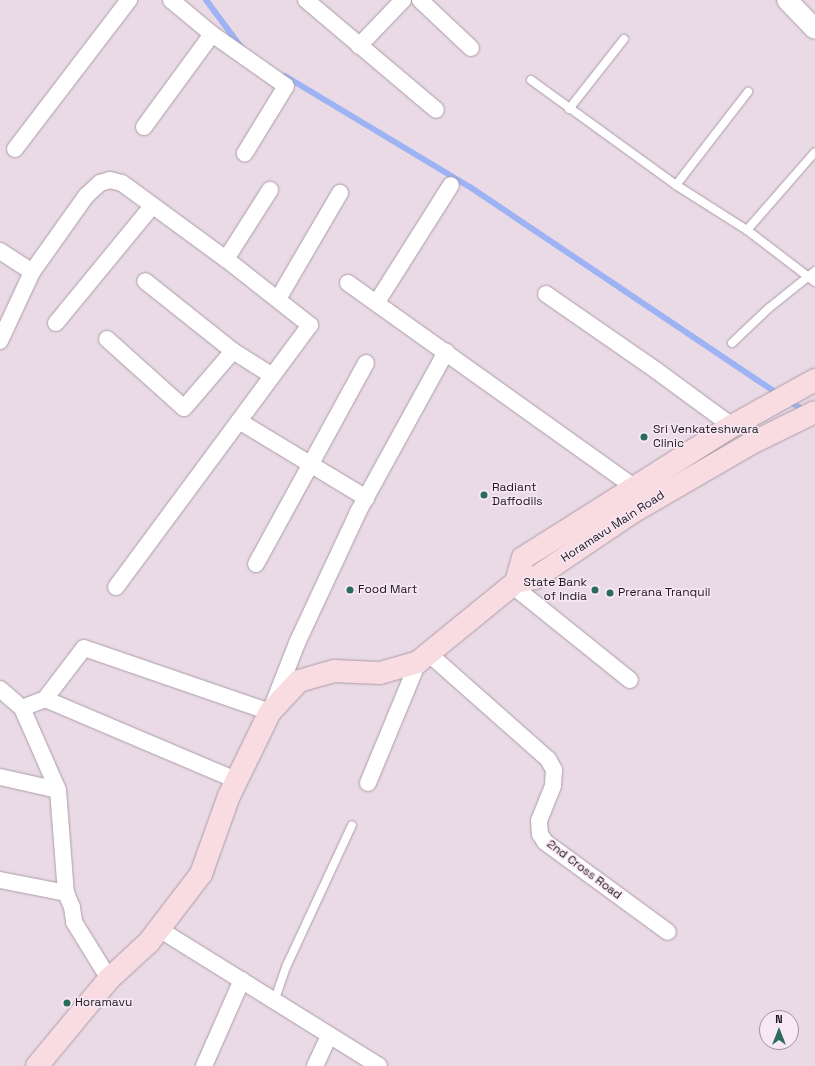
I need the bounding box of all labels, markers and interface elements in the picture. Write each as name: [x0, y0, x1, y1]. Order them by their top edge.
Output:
place label: Sri Venkateshwara Clinic: [653, 423, 759, 451]
marker: Sri Venkateshwara Clinic: [638, 431, 650, 443]
place label: Radiant Daffodils: [492, 481, 543, 509]
street label: Horamavu Main Road: [559, 488, 667, 566]
marker: Radiant Daffodils: [479, 490, 489, 500]
place label: State Bank of India: [524, 576, 587, 604]
place label: Food Mart: [358, 583, 417, 597]
marker: Food Mart: [345, 585, 355, 595]
marker: State Bank of India: [590, 585, 600, 595]
place label: Prerana Tranquil: [618, 586, 711, 600]
marker: Prerana Tranquil: [605, 588, 615, 598]
street label: 2nd Cross Road: [544, 837, 624, 903]
place label: Horamavu: [75, 996, 132, 1010]
marker: Horamavu: [62, 998, 72, 1008]
north arrow: [759, 1010, 799, 1050]
text: N: [775, 1012, 783, 1026]

